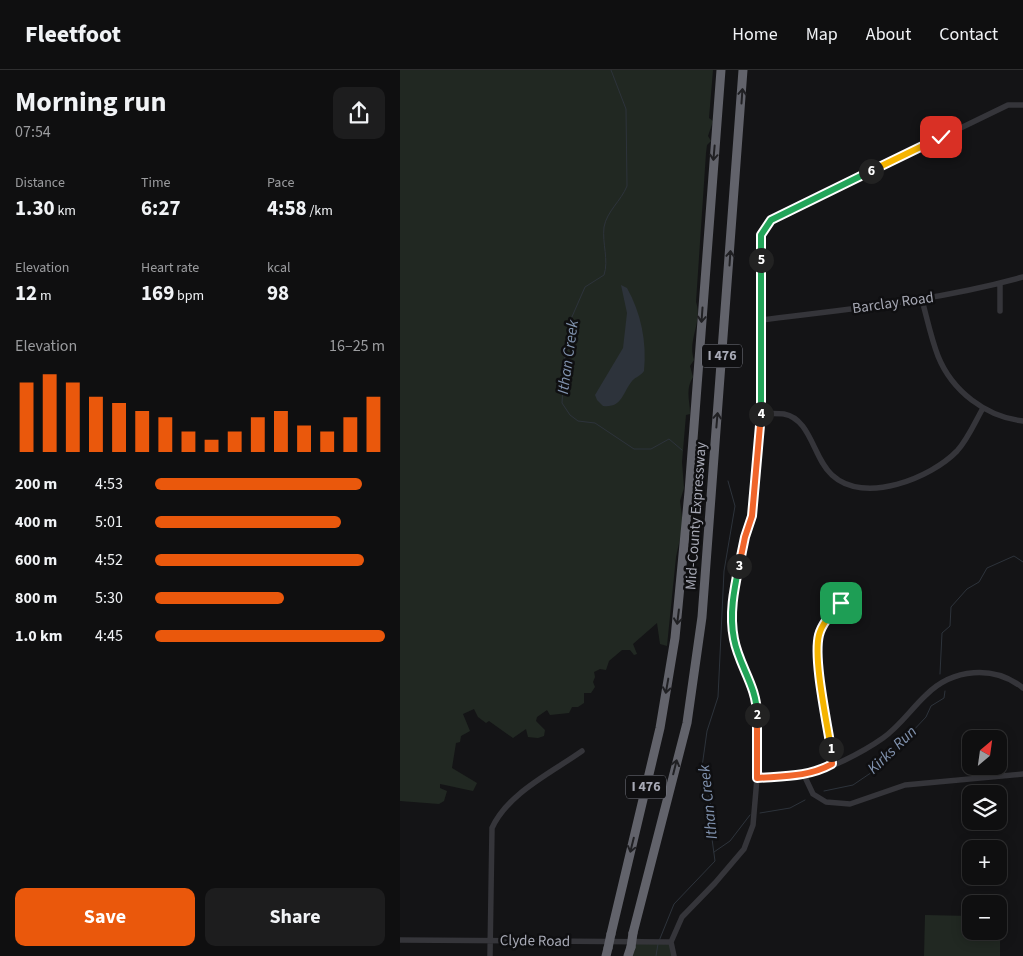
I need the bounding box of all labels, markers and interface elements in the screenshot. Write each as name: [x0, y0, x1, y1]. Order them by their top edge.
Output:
text: Fleetfoot: [25, 17, 121, 52]
text: Home: [732, 22, 778, 47]
text: Map: [806, 22, 838, 47]
text: About: [866, 22, 911, 47]
text: Contact: [939, 22, 998, 47]
text: Morning run: [15, 82, 166, 122]
button: share: [333, 87, 385, 139]
one-way arrow: [737, 88, 746, 104]
pin: [920, 116, 962, 158]
text: 07:54: [15, 121, 51, 143]
icon: check: [927, 123, 955, 151]
one-way arrow: [709, 145, 718, 161]
pin: 6: [858, 158, 884, 184]
text: 6: [868, 161, 875, 181]
text: Distance: [15, 173, 65, 193]
text: Time: [141, 173, 171, 193]
text: Pace: [267, 173, 294, 193]
text: 1.30: [15, 193, 55, 223]
text: 6:27: [141, 193, 181, 223]
text: 4:58: [267, 193, 307, 223]
text: km: [55, 201, 76, 221]
text: /km: [307, 201, 333, 221]
pin: 5: [748, 248, 774, 272]
one-way arrow: [725, 250, 735, 266]
text: 5: [758, 250, 765, 270]
text: Elevation: [15, 258, 70, 278]
text: Heart rate: [141, 258, 199, 278]
text: kcal: [267, 258, 291, 278]
text: 12: [15, 278, 37, 308]
text: 169: [141, 278, 174, 308]
text: 98: [267, 278, 289, 308]
text: m: [37, 286, 52, 306]
text: bpm: [174, 286, 204, 306]
street label: Barclay Road: [851, 287, 935, 319]
one-way arrow: [697, 307, 706, 323]
water label: Ithan Creek: [552, 318, 584, 396]
text: Elevation: [15, 335, 77, 357]
text: 16–25 m: [329, 335, 385, 357]
road number: I 476: [702, 344, 742, 368]
pin: 4: [748, 402, 774, 426]
text: 4: [758, 404, 765, 424]
one-way arrow: [712, 412, 722, 428]
street label: Mid-County Expressway: [680, 441, 712, 591]
text: 200 m: [15, 473, 57, 495]
text: 4:53: [95, 473, 123, 495]
text: 400 m: [15, 511, 57, 533]
text: 5:01: [95, 511, 123, 533]
text: 600 m: [15, 549, 57, 571]
text: 4:52: [95, 549, 123, 571]
pin: 3: [726, 554, 752, 578]
text: 3: [736, 556, 743, 576]
pin: [820, 582, 862, 624]
text: 800 m: [15, 587, 57, 609]
text: 5:30: [95, 587, 123, 609]
icon: arrive: [827, 589, 855, 617]
one-way arrow: [672, 609, 682, 625]
text: 1.0 km: [15, 625, 62, 647]
text: 4:45: [95, 625, 123, 647]
one-way arrow: [662, 678, 672, 694]
pin: 2: [744, 702, 770, 728]
text: 2: [754, 705, 761, 725]
water label: Kirks Run: [862, 721, 922, 779]
north arrow: [962, 730, 1008, 775]
map controls: [962, 730, 1007, 940]
pin: 1: [818, 736, 844, 762]
text: 1: [828, 739, 835, 759]
one-way arrow: [671, 760, 680, 776]
water label: Ithan Creek: [693, 763, 723, 840]
road number: I 476: [626, 776, 666, 799]
button: layers: [962, 785, 1007, 830]
one-way arrow: [627, 837, 636, 853]
button: +: [962, 840, 1007, 885]
button: Save: [15, 888, 195, 946]
button: Share: [205, 888, 385, 946]
button: −: [962, 895, 1007, 940]
street label: Clyde Road: [500, 930, 570, 952]

